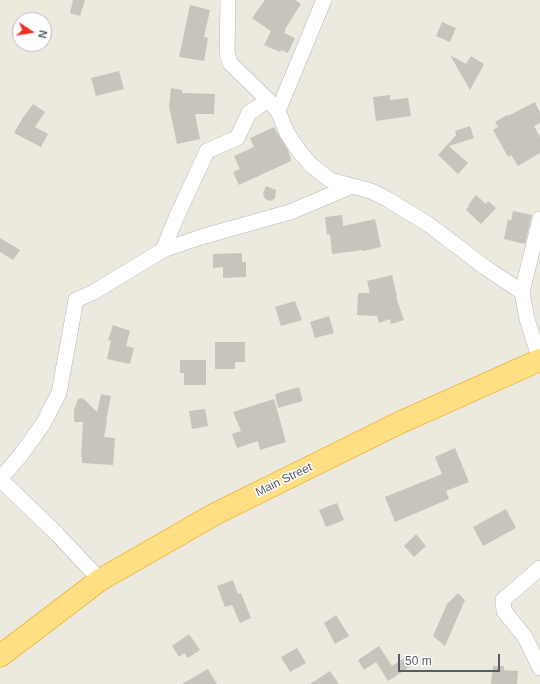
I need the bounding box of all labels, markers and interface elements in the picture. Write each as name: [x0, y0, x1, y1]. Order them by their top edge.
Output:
north arrow: [12, 12, 52, 52]
text: N: [36, 29, 49, 39]
street label: Main Street: [253, 460, 315, 500]
scale bar: [400, 646, 502, 672]
text: 50 m: [405, 654, 432, 668]

